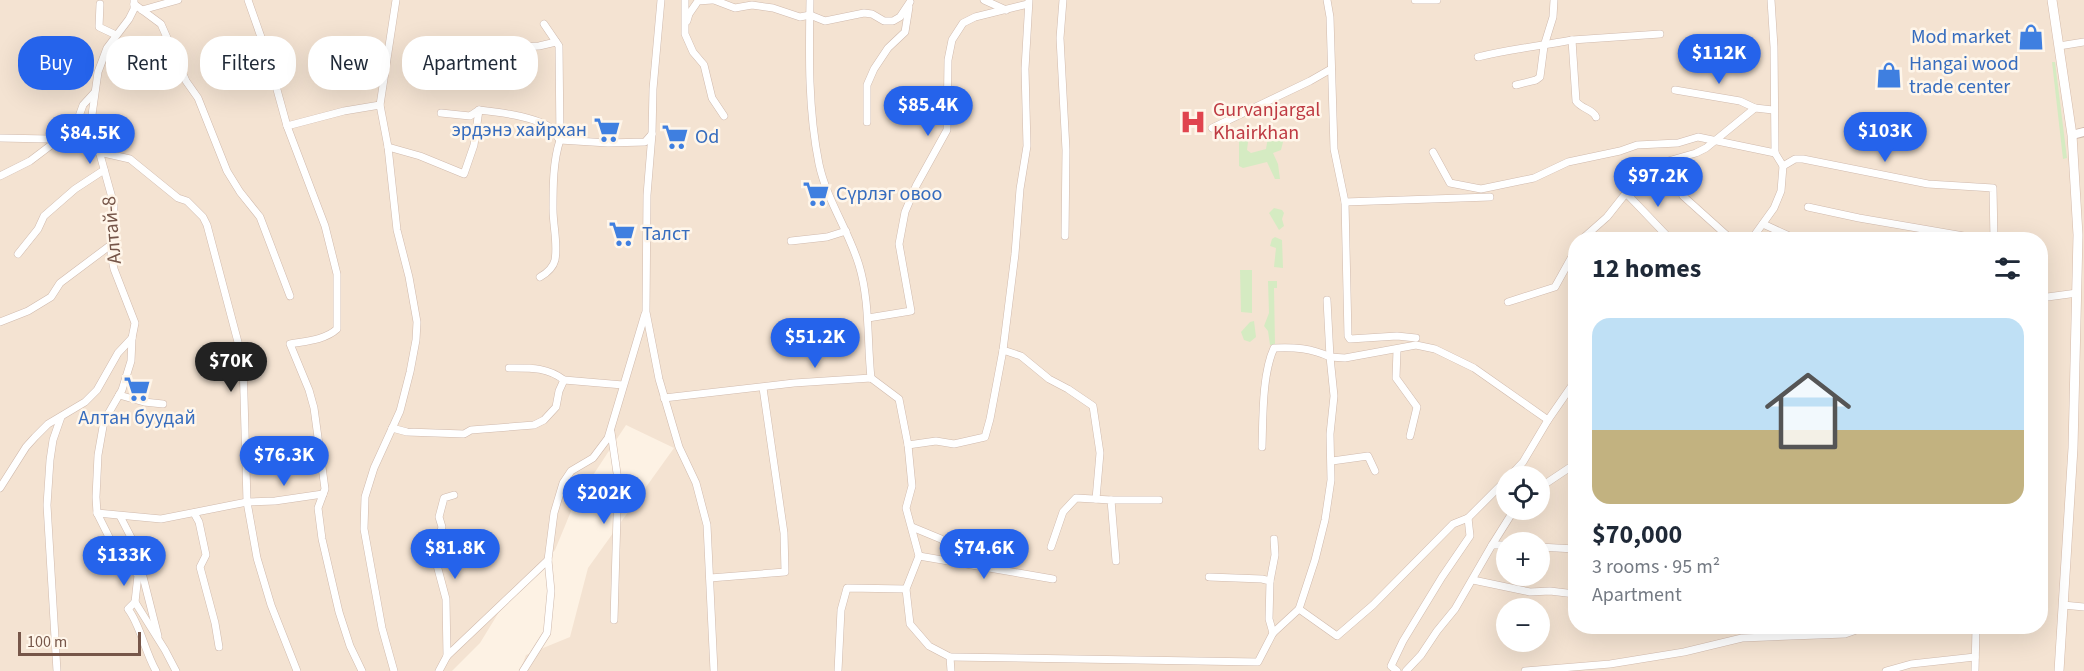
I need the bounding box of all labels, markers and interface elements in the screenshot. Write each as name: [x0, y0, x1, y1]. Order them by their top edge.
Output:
shop icon: Mod market: [2016, 22, 2046, 52]
place label: Mod market: [1911, 23, 2011, 51]
pin: $112K: [1677, 34, 1761, 85]
chip: Buy: [18, 36, 94, 90]
chip: Rent: [106, 36, 188, 90]
chip: Filters: [200, 36, 296, 90]
chip: New: [308, 36, 390, 90]
chip: Apartment: [402, 36, 538, 90]
text: $112K: [1692, 39, 1746, 67]
place label: Hangai wood trade center: [1909, 50, 2019, 101]
shop icon: Hangai wood trade center: [1874, 60, 1904, 90]
pin: $85.4K: [879, 86, 977, 137]
text: $85.4K: [898, 91, 958, 119]
place label: Gurvanjargal Khairkhan: [1213, 96, 1320, 147]
hospital icon: Gurvanjargal Khairkhan: [1178, 107, 1208, 137]
pin: $103K: [1843, 112, 1927, 163]
pin: $84.5K: [41, 114, 139, 165]
supermarket icon: эрдэнэ хайрхан: [592, 115, 622, 145]
place label: эрдэнэ хайрхан: [452, 116, 587, 144]
text: $103K: [1858, 117, 1912, 145]
text: $84.5K: [60, 119, 120, 147]
supermarket icon: Od: [660, 122, 690, 152]
place label: Od: [695, 123, 719, 151]
pin: $97.2K: [1609, 157, 1707, 208]
text: $97.2K: [1628, 162, 1688, 190]
supermarket icon: Сүрлэг овоо: [801, 179, 831, 209]
place label: Сүрлэг овоо: [836, 180, 942, 208]
street label: Алтай-8: [95, 195, 129, 265]
supermarket icon: Талст: [607, 219, 637, 249]
place label: Талст: [642, 220, 690, 248]
text: 12 homes: [1592, 250, 1701, 287]
icon: filters: [1991, 252, 2024, 285]
pin: $51.2K: [766, 318, 864, 369]
text: $51.2K: [785, 323, 845, 351]
pin: $70K: [195, 342, 267, 393]
text: $70K: [209, 347, 253, 375]
icon: home: [1754, 357, 1862, 465]
supermarket icon: Алтан буудай: [122, 374, 152, 404]
place label: Алтан буудай: [78, 404, 196, 432]
pin: $76.3K: [235, 436, 333, 487]
text: $76.3K: [254, 441, 314, 469]
map controls: [1496, 466, 1550, 652]
button: locate: [1496, 466, 1550, 520]
pin: $202K: [562, 474, 646, 525]
text: $202K: [577, 479, 631, 507]
text: $70,000: [1592, 516, 1682, 553]
pin: $81.8K: [406, 529, 504, 580]
pin: $74.6K: [935, 529, 1033, 580]
button: +: [1496, 532, 1550, 586]
text: $81.8K: [425, 534, 485, 562]
text: $74.6K: [954, 534, 1014, 562]
pin: $133K: [82, 536, 166, 587]
text: $133K: [97, 541, 151, 569]
text: 3 rooms · 95 m²: [1592, 553, 1720, 581]
text: Apartment: [1592, 581, 1682, 609]
button: −: [1496, 598, 1550, 652]
scale bar: [18, 629, 141, 656]
text: 100 m: [27, 631, 67, 653]

